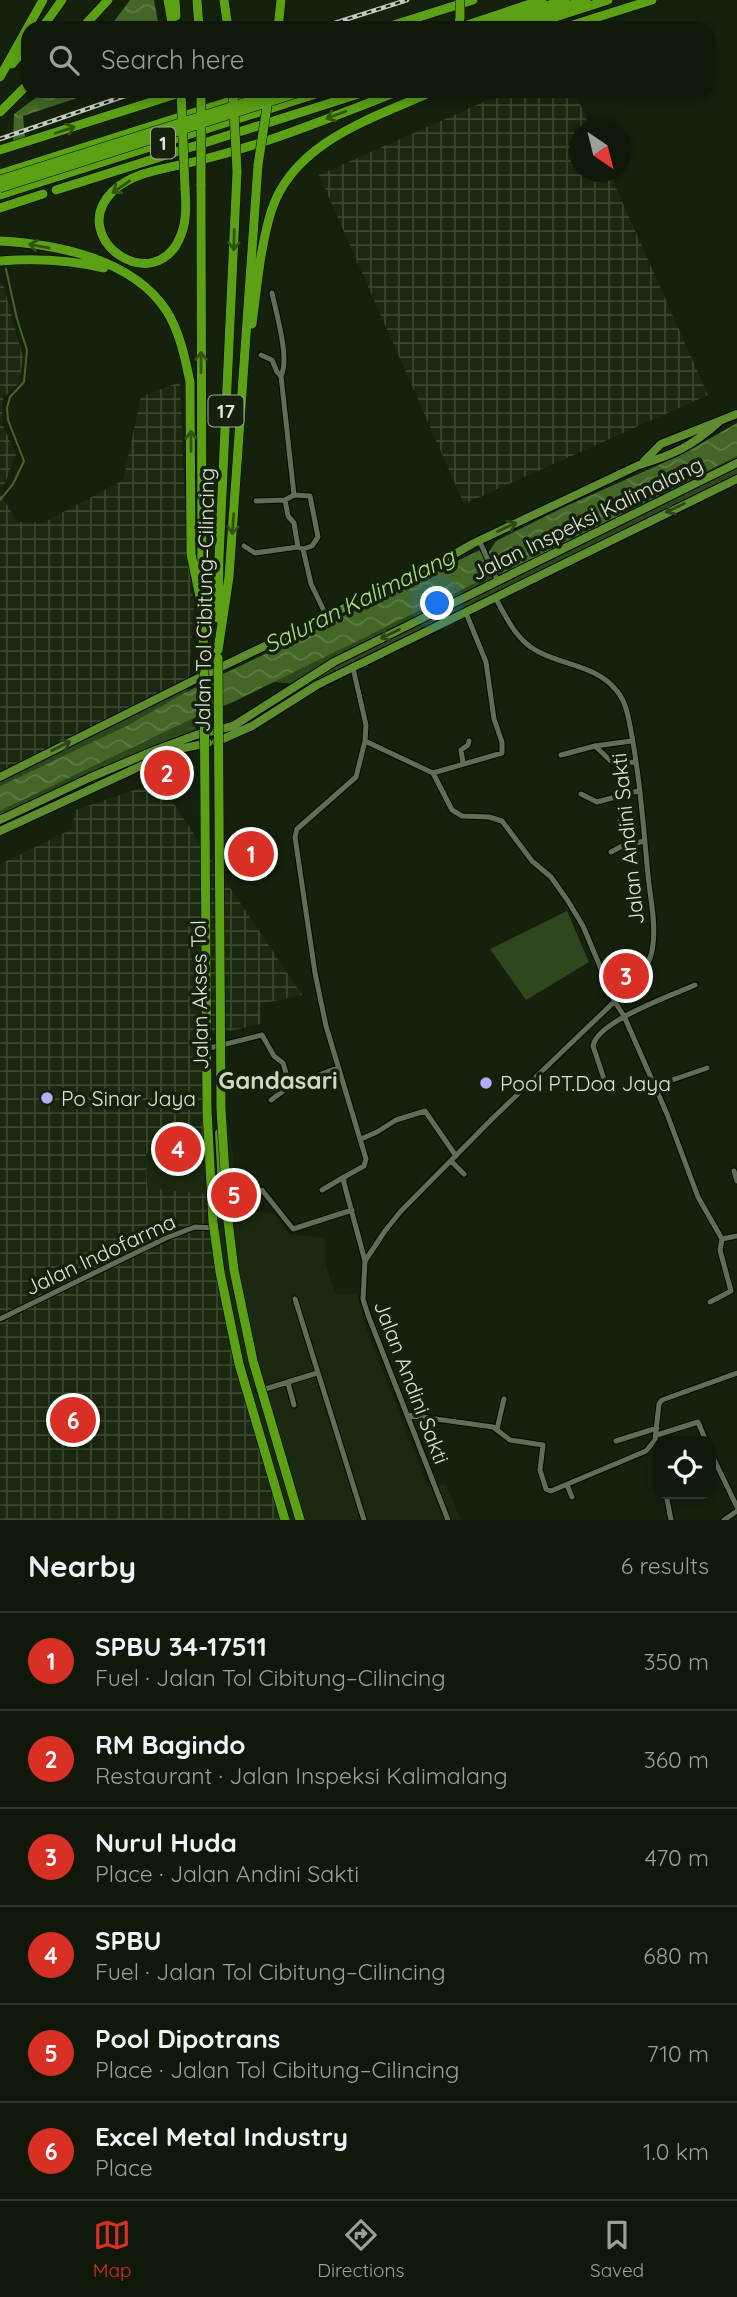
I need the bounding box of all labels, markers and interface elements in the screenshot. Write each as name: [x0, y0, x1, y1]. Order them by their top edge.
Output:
search box: [21, 21, 716, 98]
icon: search: [45, 41, 83, 79]
text: Search here: [101, 43, 245, 76]
one-way arrow: [325, 110, 347, 123]
north arrow: [569, 119, 632, 182]
one-way arrow: [54, 122, 76, 135]
road number: 1: [151, 127, 175, 158]
one-way arrow: [111, 179, 130, 194]
one-way arrow: [227, 229, 241, 252]
one-way arrow: [28, 238, 51, 252]
one-way arrow: [195, 351, 208, 374]
road number: 17: [208, 396, 244, 426]
one-way arrow: [184, 430, 198, 453]
street label: Jalan Inspeksi Kalimalang: [467, 451, 707, 585]
street label: Jalan Tol Cibitung–Cilincing: [189, 468, 219, 732]
one-way arrow: [665, 503, 686, 516]
one-way arrow: [226, 512, 239, 534]
one-way arrow: [496, 520, 517, 533]
water label: Saluran Kalimalang: [259, 541, 461, 659]
your location: [420, 586, 454, 620]
one-way arrow: [380, 628, 401, 642]
one-way arrow: [50, 739, 71, 753]
pin: 2: [144, 747, 190, 799]
street label: Jalan Andini Sakti: [605, 752, 649, 926]
pin: 1: [228, 828, 274, 880]
street label: Jalan Akses Tol: [185, 920, 213, 1070]
pin: 3: [603, 950, 649, 1002]
district label: Gandasari: [218, 1065, 338, 1095]
place label: Pool PT.Doa Jaya: [500, 1070, 671, 1096]
marker: Pool PT.Doa Jaya: [478, 1075, 494, 1091]
place label: Po Sinar Jaya: [61, 1085, 196, 1111]
marker: Po Sinar Jaya: [39, 1090, 55, 1106]
pin: 4: [155, 1123, 201, 1175]
pin: 5: [211, 1169, 257, 1221]
street label: Jalan Indofarma: [21, 1208, 179, 1300]
street label: Jalan Andini Sakti: [369, 1297, 455, 1467]
pin: 6: [50, 1394, 96, 1446]
map controls: [653, 1436, 716, 1499]
button: locate: [653, 1436, 716, 1499]
text: Nearby: [28, 1547, 136, 1585]
text: 6 results: [621, 1551, 709, 1580]
text: SPBU 34-17511: [95, 1630, 267, 1663]
text: 1: [47, 1647, 55, 1676]
text: 350 m: [643, 1647, 709, 1676]
text: Fuel · Jalan Tol Cibitung–Cilincing: [95, 1663, 446, 1692]
text: RM Bagindo: [95, 1728, 246, 1761]
text: 2: [44, 1745, 58, 1774]
text: 360 m: [644, 1745, 709, 1774]
text: Restaurant · Jalan Inspeksi Kalimalang: [95, 1761, 508, 1790]
text: Nurul Huda: [95, 1826, 237, 1859]
text: 3: [45, 1843, 57, 1872]
text: 470 m: [645, 1843, 709, 1872]
text: Place · Jalan Andini Sakti: [95, 1859, 359, 1888]
text: SPBU: [95, 1924, 162, 1957]
text: 4: [44, 1941, 58, 1970]
text: 680 m: [643, 1941, 709, 1970]
text: Fuel · Jalan Tol Cibitung–Cilincing: [95, 1957, 446, 1986]
text: Pool Dipotrans: [95, 2022, 280, 2055]
text: 5: [44, 2039, 58, 2068]
text: 710 m: [647, 2039, 709, 2068]
text: Place · Jalan Tol Cibitung–Cilincing: [95, 2055, 459, 2084]
text: Excel Metal Industry: [95, 2120, 348, 2153]
text: 6: [45, 2137, 57, 2166]
text: 1.0 km: [643, 2137, 709, 2166]
text: Place: [95, 2153, 153, 2182]
tab: Map: [93, 2216, 132, 2282]
tab: Directions: [317, 2216, 404, 2282]
tab: Saved: [590, 2216, 644, 2282]

